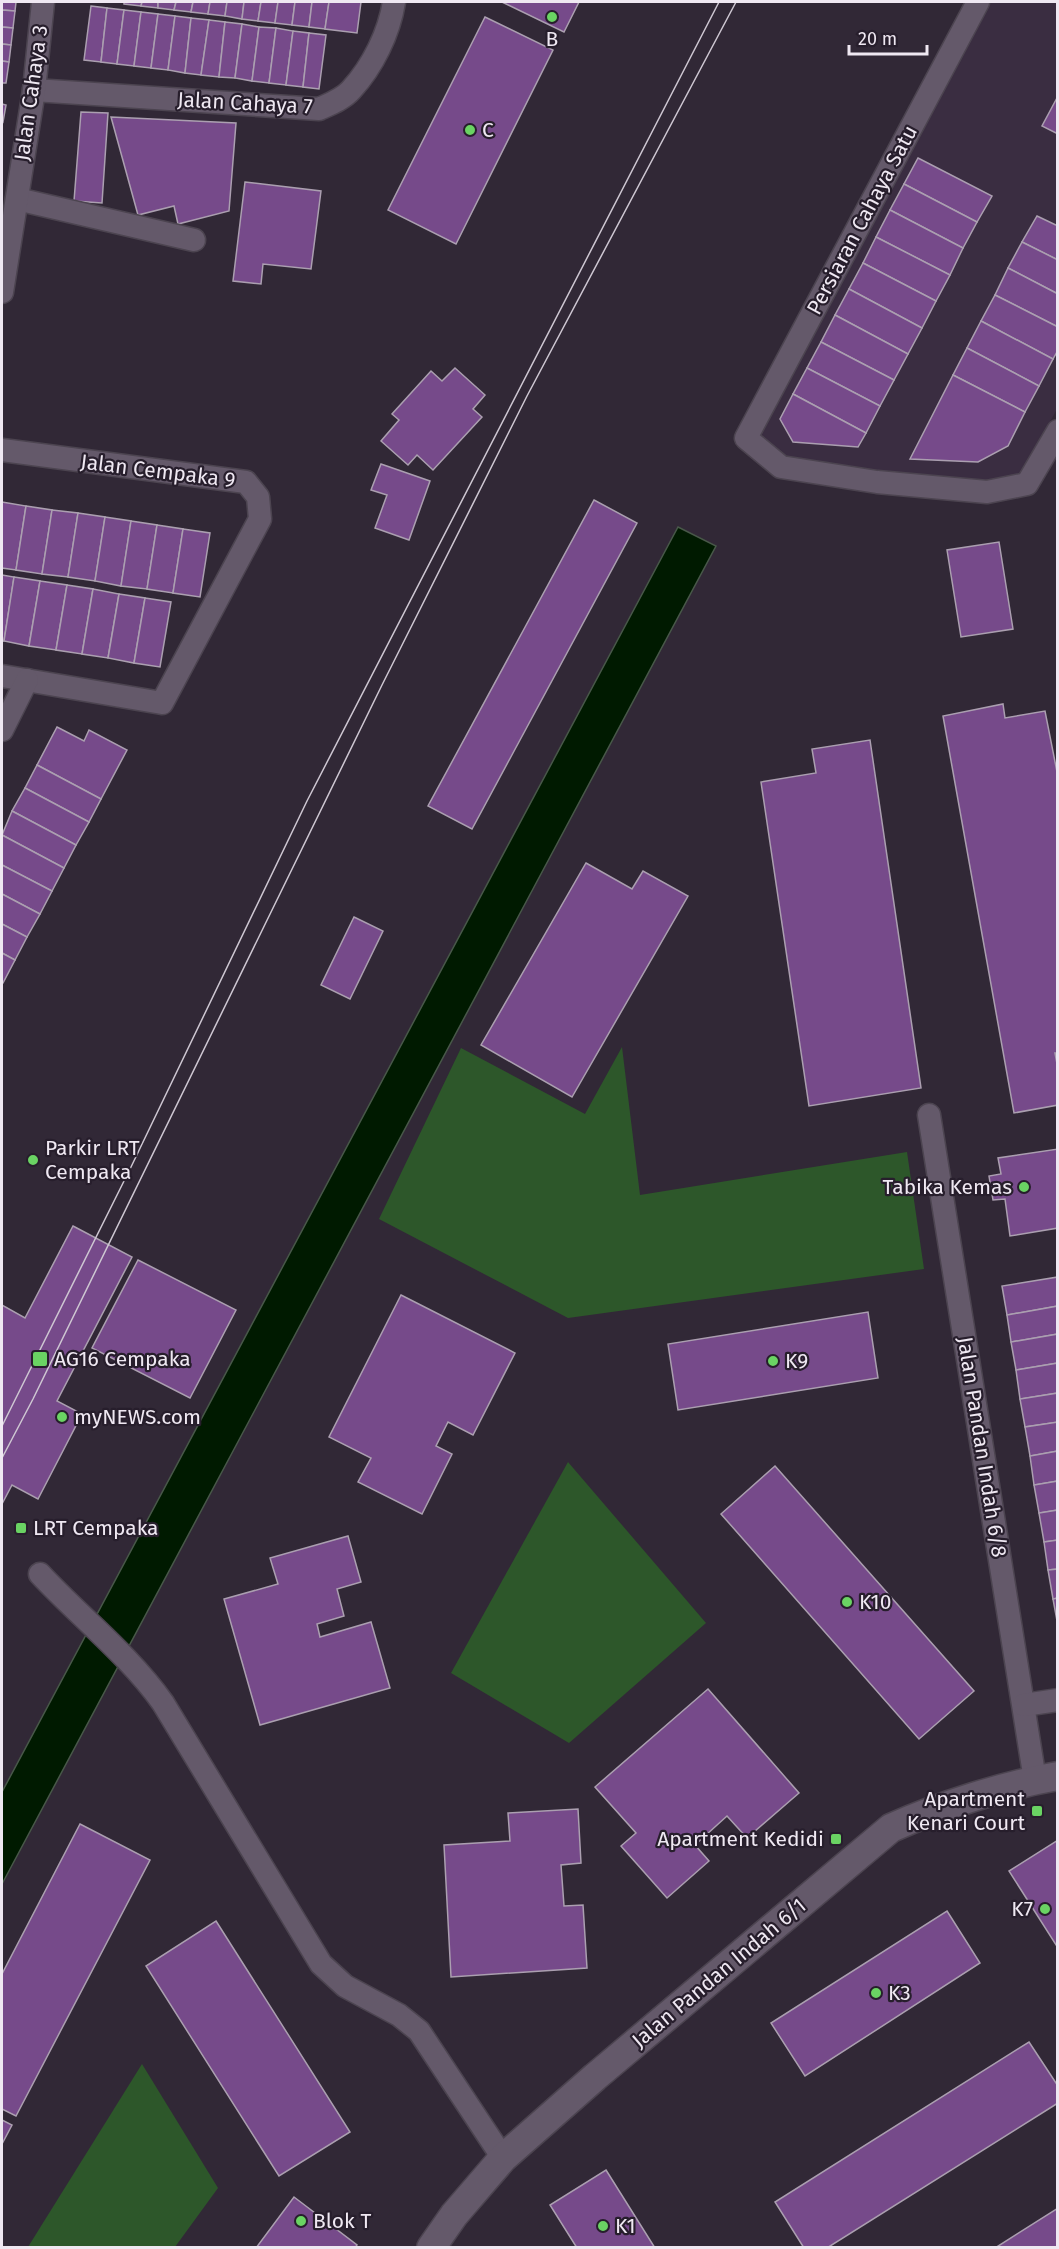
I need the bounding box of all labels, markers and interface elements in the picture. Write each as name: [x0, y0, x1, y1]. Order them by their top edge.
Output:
marker: B: [545, 10, 559, 24]
scale bar: [849, 18, 927, 56]
street label: Jalan Cahaya 3: [9, 23, 53, 163]
place label: B: [546, 26, 558, 52]
text: 20 m: [858, 28, 897, 50]
street label: Jalan Cahaya 7: [177, 86, 313, 120]
place label: C: [482, 117, 494, 143]
street label: Persiaran Cahaya Satu: [801, 121, 923, 319]
marker: C: [463, 123, 477, 137]
street label: Jalan Cempaka 9: [79, 449, 237, 493]
place label: Parkir LRT Cempaka: [45, 1135, 140, 1185]
marker: Parkir LRT Cempaka: [26, 1153, 40, 1167]
place label: Tabika Kemas: [882, 1174, 1012, 1200]
marker: Tabika Kemas: [1017, 1180, 1031, 1194]
street label: Jalan Pandan Indah 6/8: [952, 1335, 1012, 1559]
place label: AG16 Cempaka: [54, 1346, 191, 1372]
place label: K9: [785, 1348, 808, 1374]
marker: AG16 Cempaka: [31, 1350, 49, 1368]
marker: K9: [766, 1354, 780, 1368]
place label: myNEWS.com: [74, 1404, 201, 1430]
marker: myNEWS.com: [55, 1410, 69, 1424]
place label: LRT Cempaka: [33, 1515, 159, 1541]
marker: LRT Cempaka: [14, 1521, 28, 1535]
place label: K10: [859, 1589, 891, 1615]
marker: K10: [840, 1595, 854, 1609]
place label: Apartment Kenari Court: [907, 1786, 1025, 1836]
marker: Apartment Kenari Court: [1030, 1804, 1044, 1818]
place label: Apartment Kedidi: [657, 1826, 824, 1852]
marker: Apartment Kedidi: [829, 1832, 843, 1846]
street label: Jalan Pandan Indah 6/1: [627, 1893, 811, 2053]
place label: K7: [1011, 1896, 1033, 1922]
marker: K7: [1038, 1902, 1052, 1916]
place label: K3: [888, 1980, 911, 2006]
marker: K3: [869, 1986, 883, 2000]
place label: Blok T: [313, 2208, 371, 2234]
place label: K1: [615, 2213, 636, 2239]
marker: Blok T: [294, 2214, 308, 2228]
marker: K1: [596, 2219, 610, 2233]

